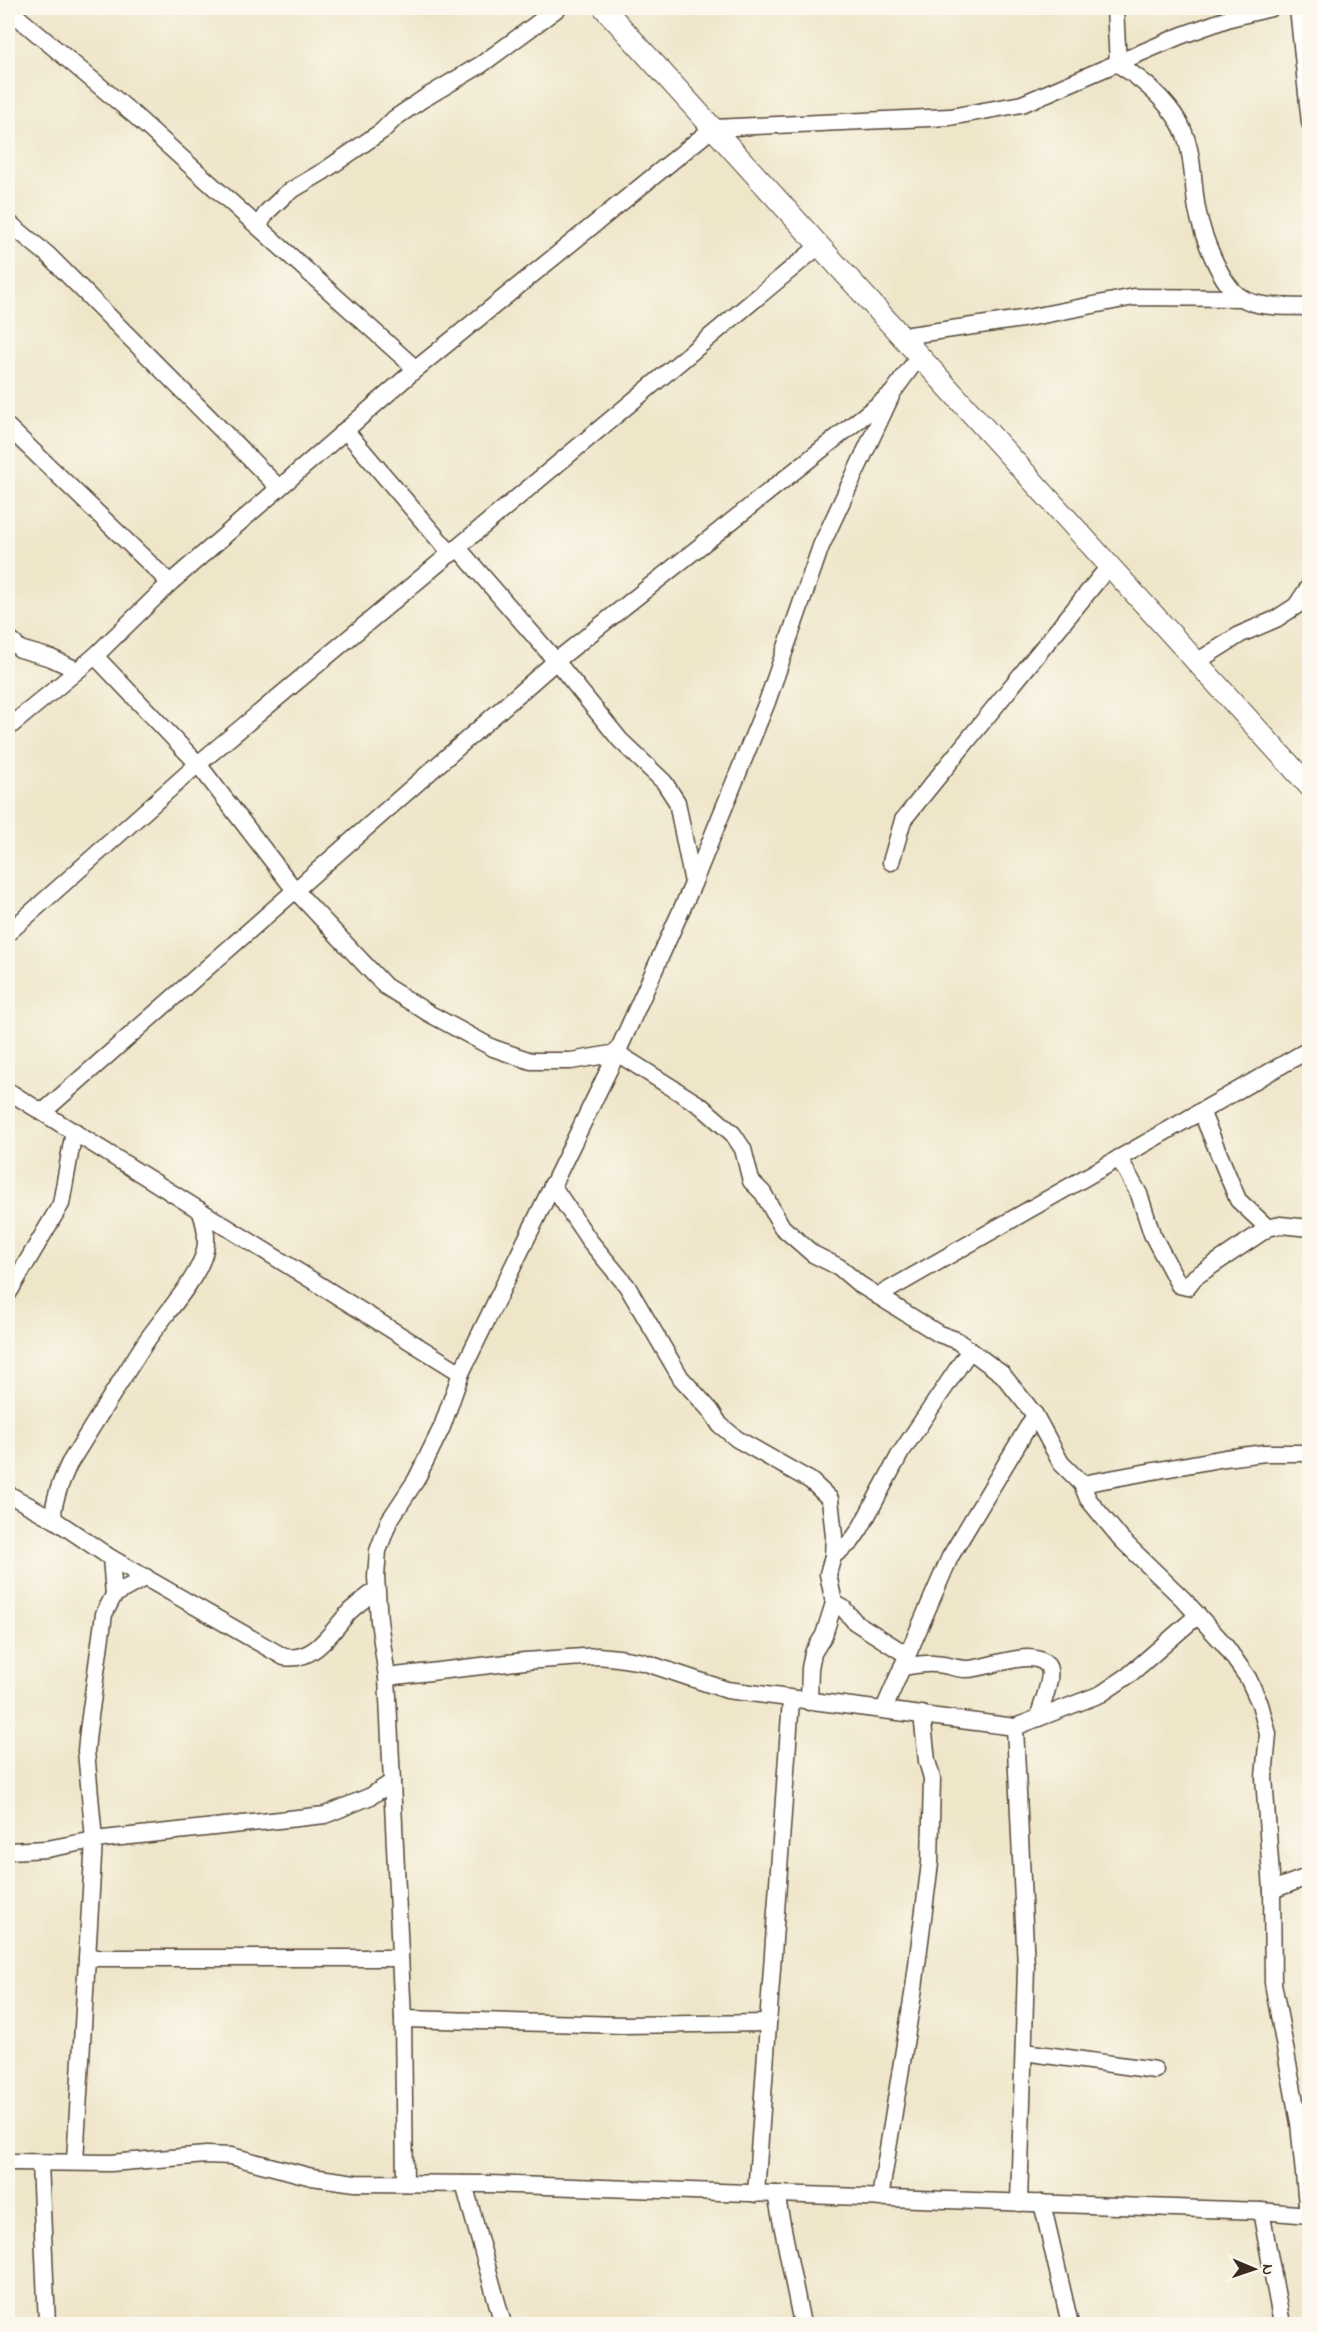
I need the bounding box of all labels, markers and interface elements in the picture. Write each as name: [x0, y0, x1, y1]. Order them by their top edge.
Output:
north arrow: [1224, 2239, 1284, 2299]
text: N: [1255, 2264, 1279, 2275]

